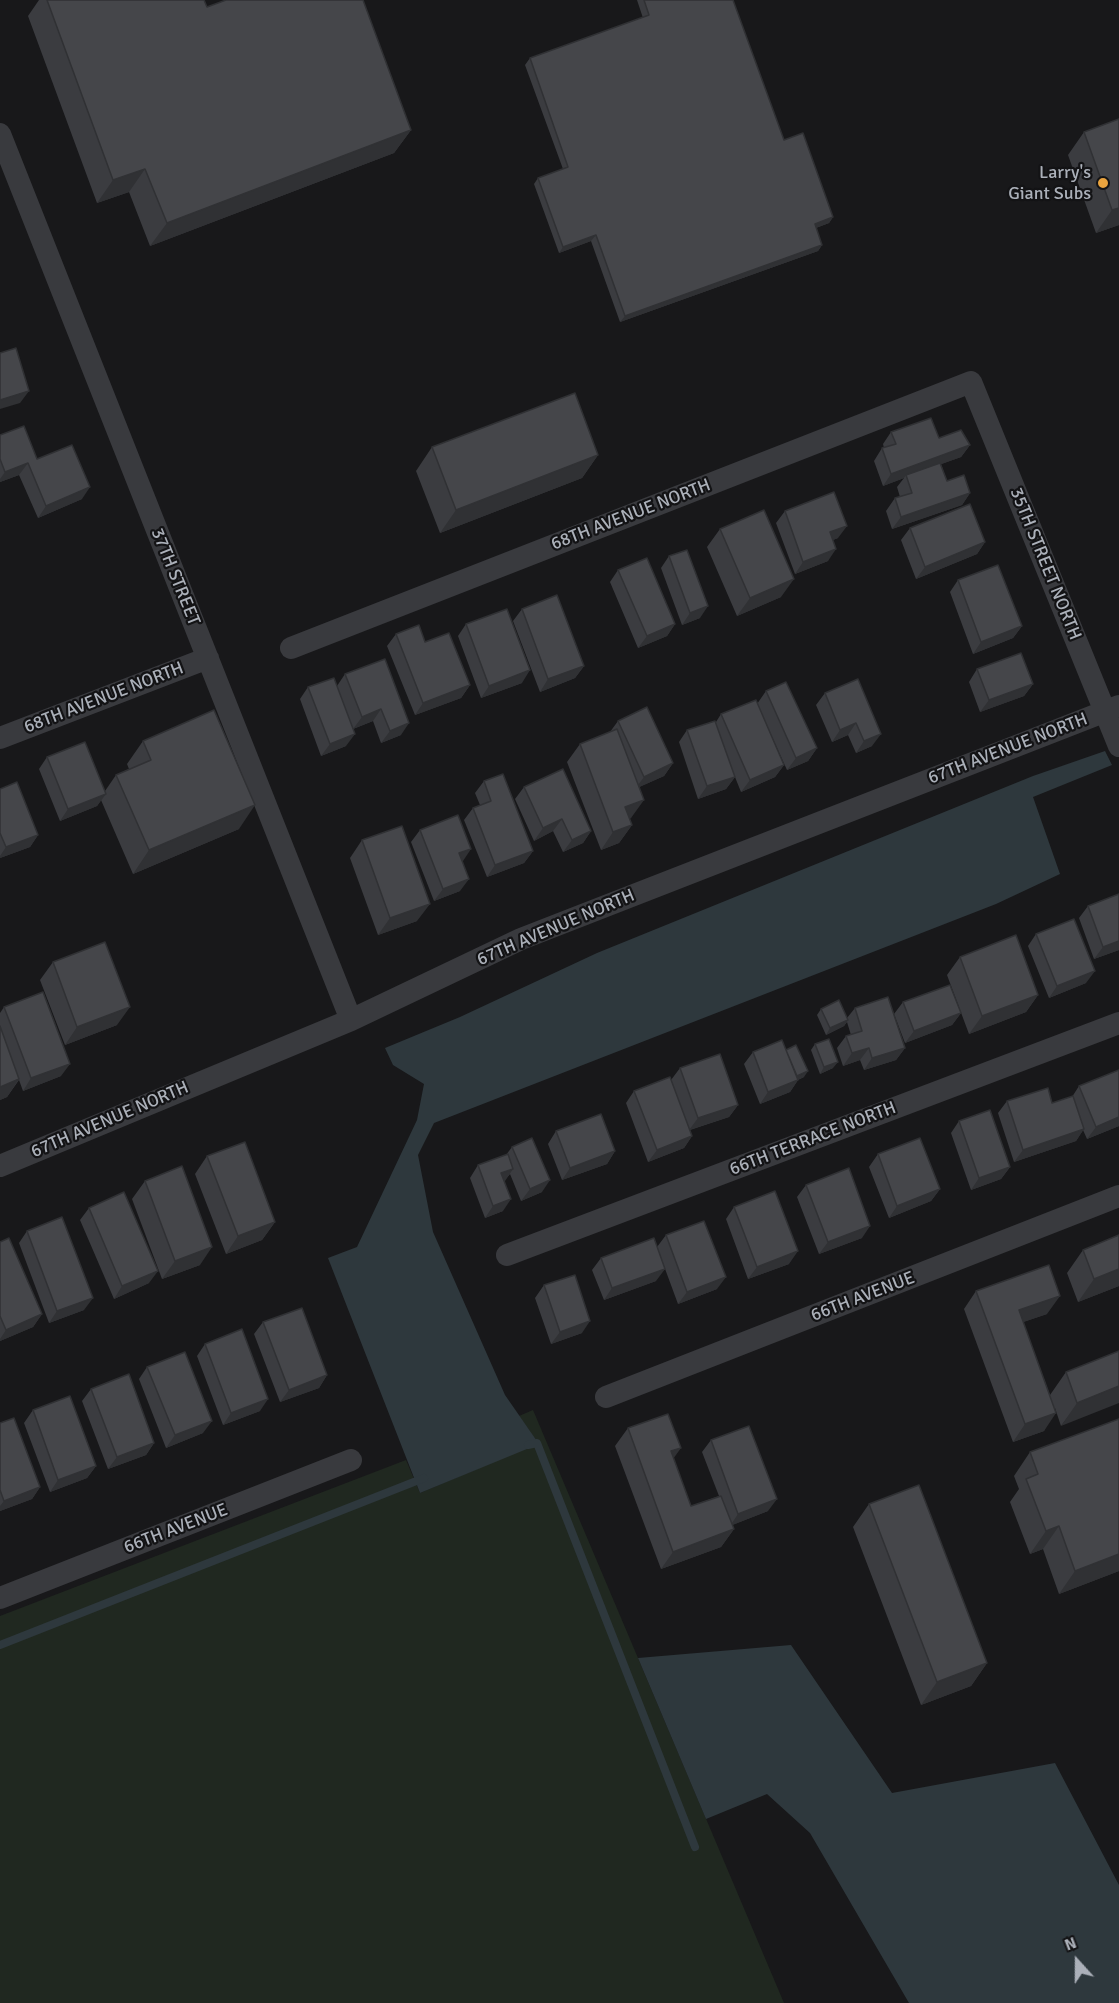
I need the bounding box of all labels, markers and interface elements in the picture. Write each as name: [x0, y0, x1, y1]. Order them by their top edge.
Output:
place label: Larry's Giant Subs: [1008, 162, 1091, 204]
marker: Larry's Giant Subs: [1096, 176, 1110, 190]
street label: 68TH AVENUE NORTH: [548, 475, 714, 555]
street label: 35TH STREET NORTH: [1005, 485, 1085, 643]
street label: 37TH STREET: [146, 525, 204, 629]
street label: 68TH AVENUE NORTH: [21, 658, 187, 738]
street label: 67TH AVENUE NORTH: [925, 709, 1091, 789]
street label: 67TH AVENUE NORTH: [474, 885, 638, 971]
street label: 67TH AVENUE NORTH: [28, 1077, 192, 1163]
street label: 66TH TERRACE NORTH: [727, 1097, 899, 1181]
street label: 66TH AVENUE: [808, 1267, 918, 1327]
street label: 66TH AVENUE: [121, 1499, 231, 1559]
north arrow: [1047, 1931, 1107, 1991]
text: N: [1062, 1933, 1079, 1956]

